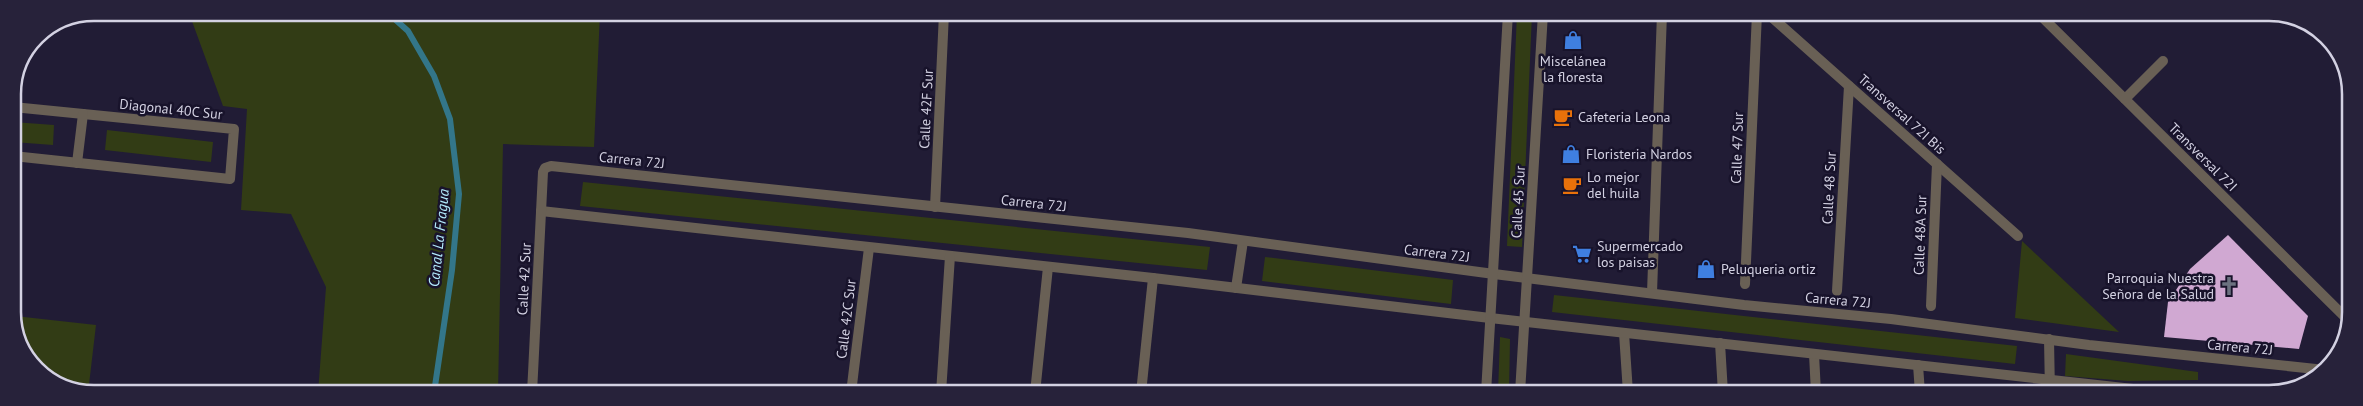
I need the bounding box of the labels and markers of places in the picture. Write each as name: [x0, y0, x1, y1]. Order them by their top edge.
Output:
shop icon: Miscelánea la floresta: [1562, 29, 1584, 51]
place label: Miscelánea la floresta: [1540, 52, 1606, 86]
cafe icon: Cafeteria Leona: [1552, 106, 1574, 128]
place label: Cafeteria Leona: [1578, 108, 1671, 126]
shop icon: Floristeria Nardos: [1560, 143, 1582, 165]
place label: Floristeria Nardos: [1586, 145, 1692, 163]
place label: Lo mejor del huila: [1587, 168, 1640, 202]
cafe icon: Lo mejor del huila: [1561, 174, 1583, 196]
place label: Supermercado los paisas: [1597, 237, 1683, 271]
supermarket icon: Supermercado los paisas: [1571, 243, 1593, 265]
shop icon: Peluqueria ortiz: [1695, 258, 1717, 280]
place label: Peluqueria ortiz: [1721, 260, 1816, 278]
place label: Parroquia Nuestra Señora de la Salud: [2102, 269, 2214, 303]
church icon: Parroquia Nuestra Señora de la Salud: [2218, 275, 2240, 297]

